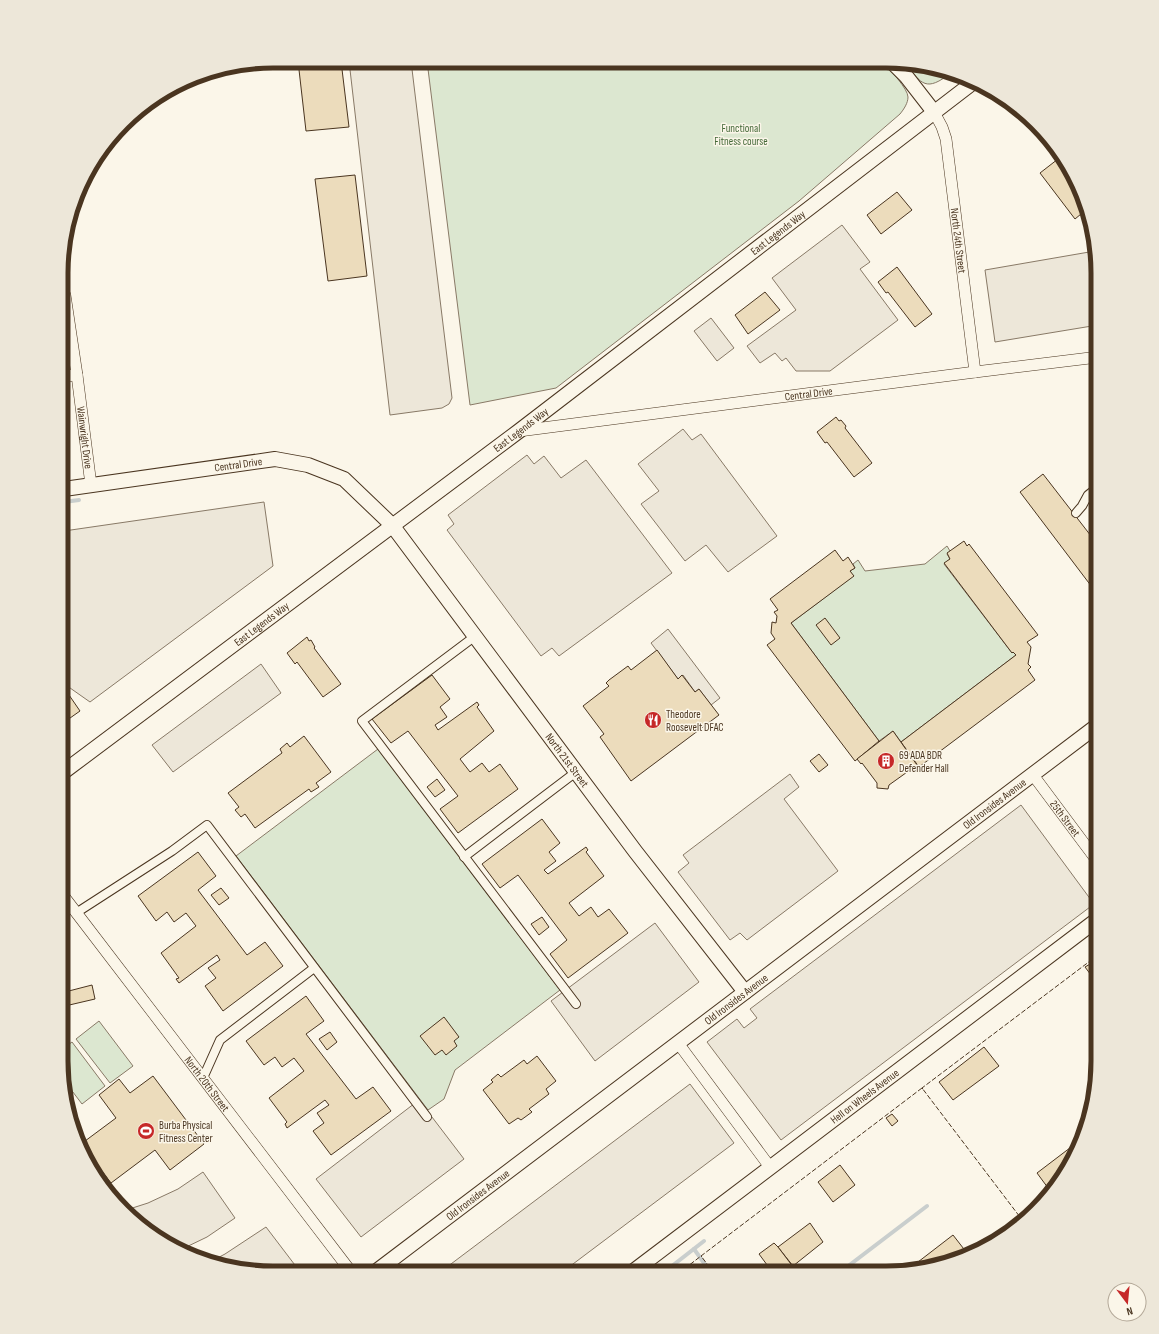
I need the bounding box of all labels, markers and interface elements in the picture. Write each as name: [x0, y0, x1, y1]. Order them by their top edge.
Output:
park label: Functional Fitness course: [714, 122, 768, 148]
street label: East Legends Way: [748, 207, 808, 258]
street label: North 24th Street: [948, 207, 969, 275]
street label: Central Drive: [784, 384, 833, 404]
street label: East Legends Way: [491, 405, 551, 455]
street label: Wainwright Drive: [74, 406, 95, 470]
street label: Central Drive: [214, 455, 263, 475]
street label: East Legends Way: [232, 599, 292, 649]
place label: Theodore Roosevelt DFAC: [666, 708, 724, 734]
restaurant icon: Theodore Roosevelt DFAC: [643, 710, 663, 730]
street label: North 21st Street: [542, 731, 592, 790]
place label: 69 ADA BDR Defender Hall: [899, 749, 949, 775]
building icon: 69 ADA BDR Defender Hall: [876, 751, 896, 771]
street label: Old Ironsides Avenue: [960, 776, 1029, 832]
street label: 25th Street: [1047, 798, 1083, 840]
street label: Old Ironsides Avenue: [702, 971, 771, 1028]
street label: North 20th Street: [182, 1054, 232, 1115]
street label: Hell on Wheels Avenue: [828, 1066, 902, 1126]
place label: Burba Physical Fitness Center: [159, 1119, 213, 1145]
sports icon: Burba Physical Fitness Center: [136, 1121, 156, 1141]
street label: Old Ironsides Avenue: [444, 1167, 512, 1223]
north arrow: [1107, 1282, 1147, 1322]
text: N: [1125, 1304, 1134, 1318]

